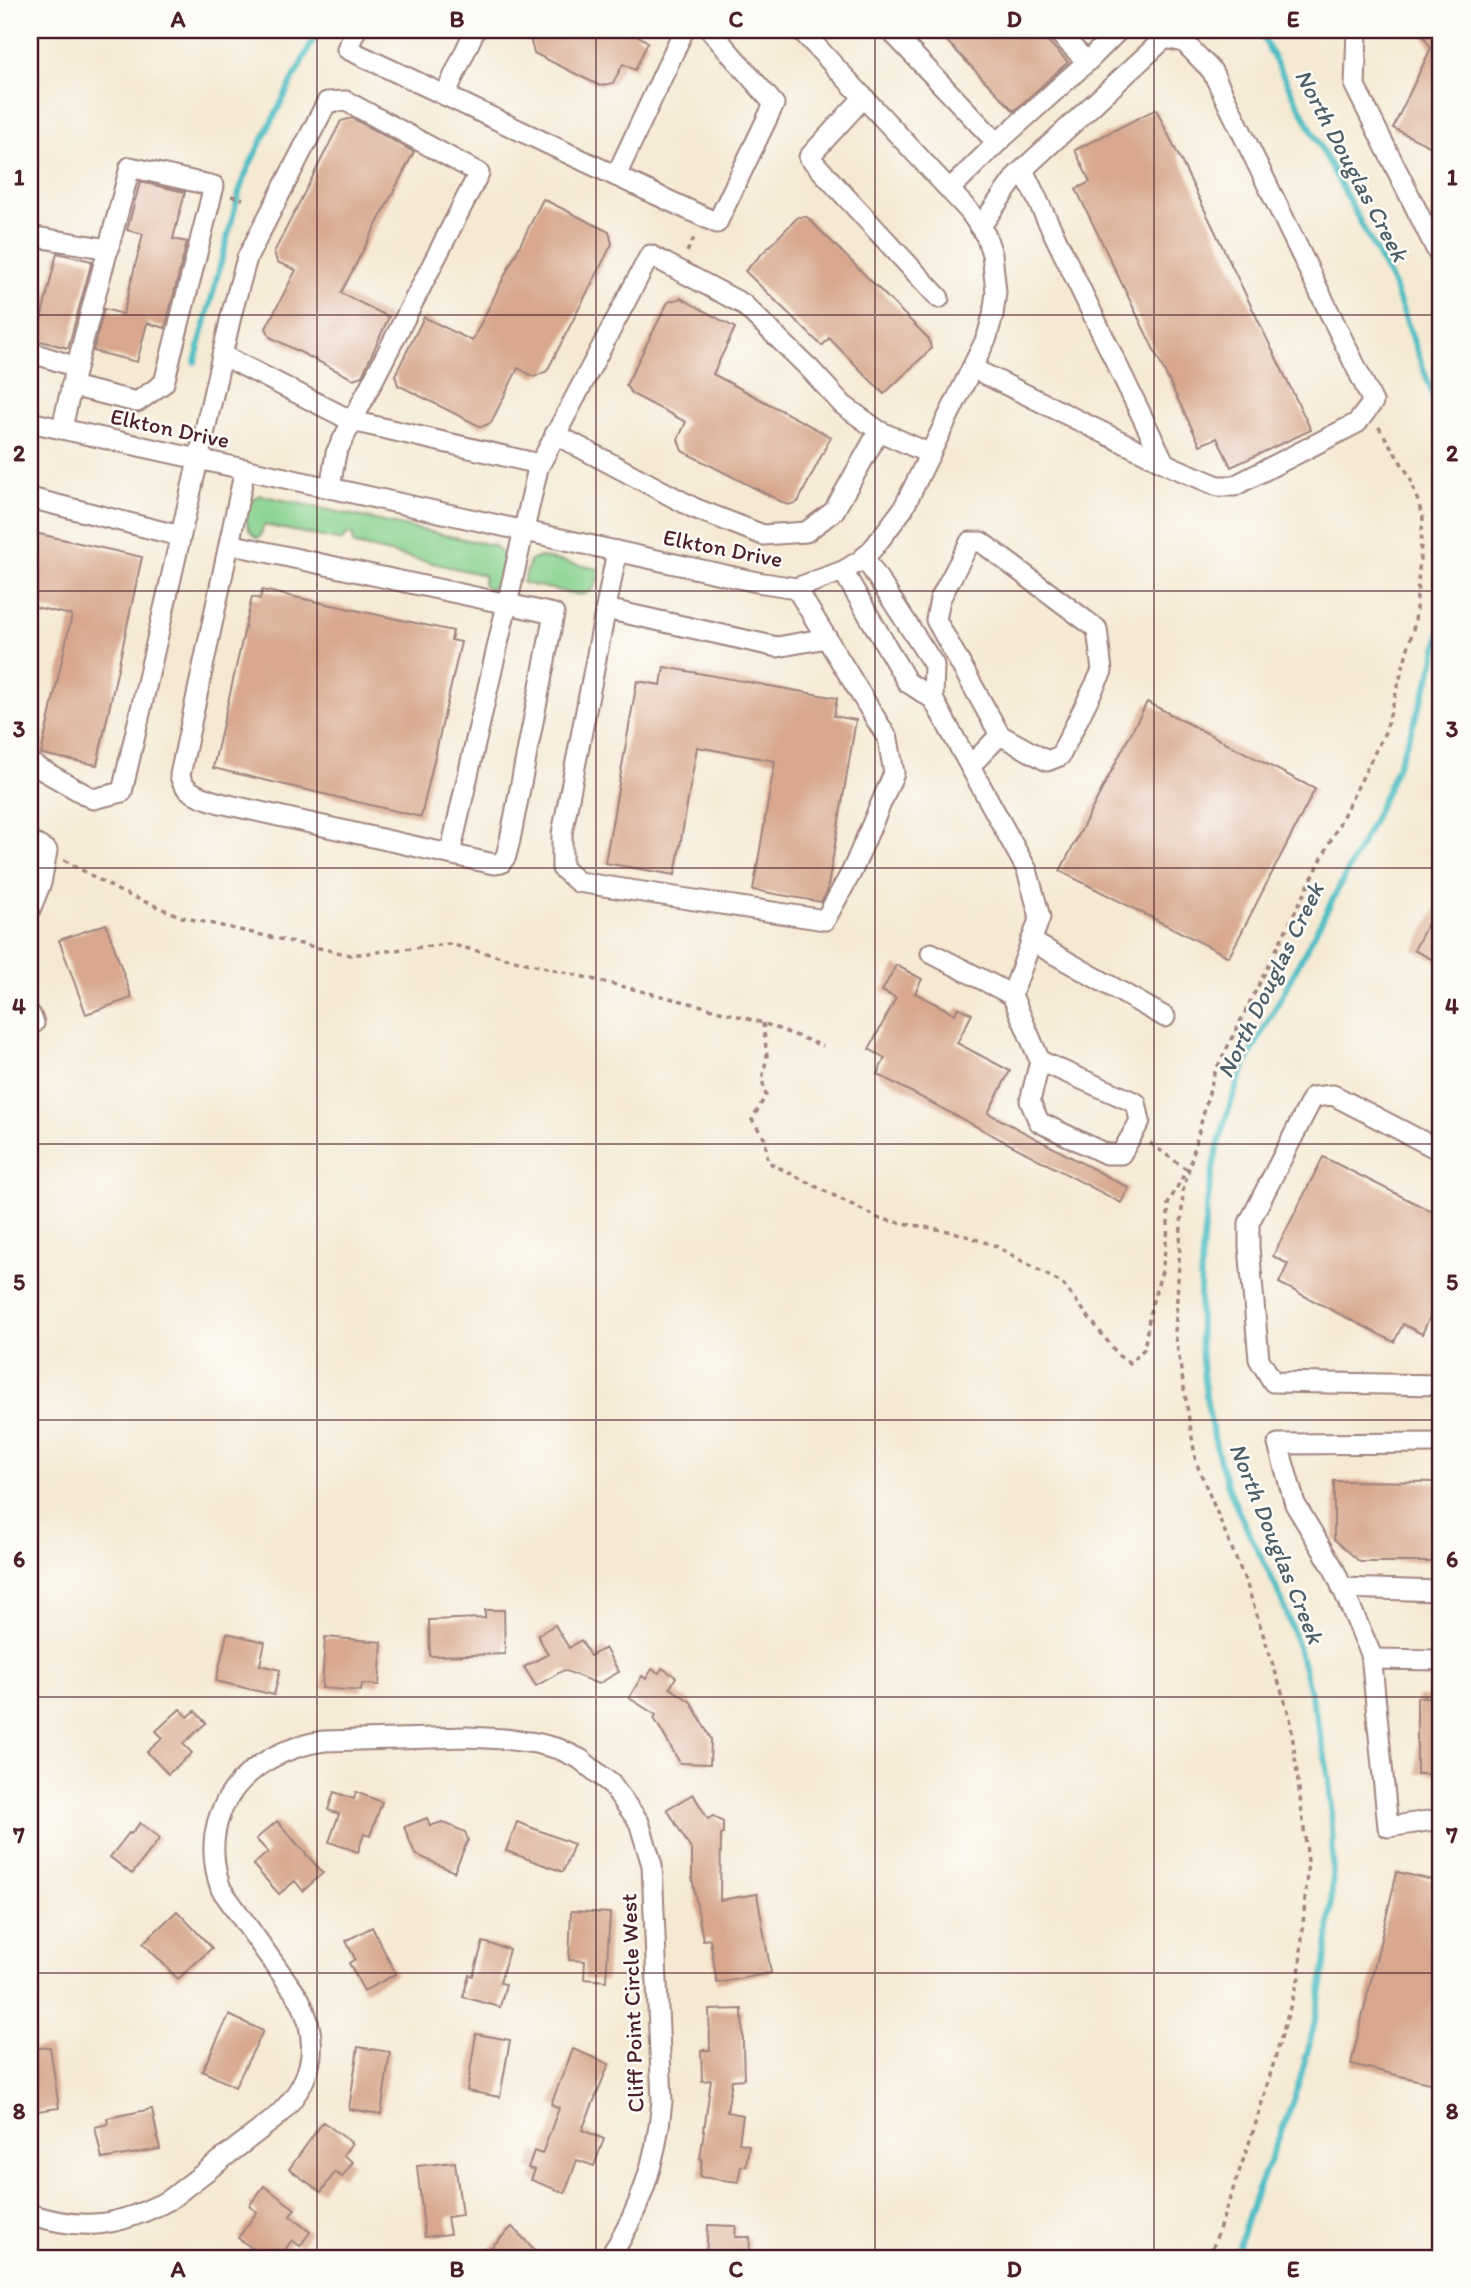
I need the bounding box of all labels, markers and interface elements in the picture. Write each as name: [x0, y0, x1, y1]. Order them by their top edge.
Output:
text: A: [170, 5, 186, 33]
text: B: [450, 5, 465, 33]
text: C: [729, 5, 744, 33]
text: D: [1006, 5, 1022, 33]
text: E: [1287, 5, 1300, 33]
water label: North Douglas Creek: [1289, 64, 1416, 268]
text: 1: [14, 163, 25, 191]
text: 1: [1447, 163, 1458, 191]
street label: Elkton Drive: [108, 402, 232, 454]
text: 2: [13, 439, 26, 467]
text: 2: [1446, 439, 1459, 467]
street label: Elkton Drive: [661, 523, 785, 573]
text: 3: [13, 715, 26, 743]
text: 3: [1446, 715, 1459, 743]
water label: North Douglas Creek: [1210, 876, 1331, 1082]
text: 4: [12, 992, 26, 1020]
text: 4: [1445, 992, 1459, 1020]
text: 5: [13, 1268, 25, 1296]
text: 5: [1446, 1268, 1458, 1296]
water label: North Douglas Creek: [1224, 1439, 1331, 1649]
text: 6: [13, 1545, 25, 1573]
text: 6: [1446, 1545, 1458, 1573]
text: 7: [12, 1821, 25, 1849]
text: 7: [1445, 1821, 1458, 1849]
street label: Cliff Point Circle West: [614, 1893, 650, 2113]
text: 8: [13, 2097, 26, 2125]
text: 8: [1446, 2097, 1459, 2125]
text: A: [170, 2255, 186, 2283]
text: B: [450, 2255, 465, 2283]
text: C: [729, 2255, 744, 2283]
text: D: [1006, 2255, 1022, 2283]
text: E: [1287, 2255, 1300, 2283]

